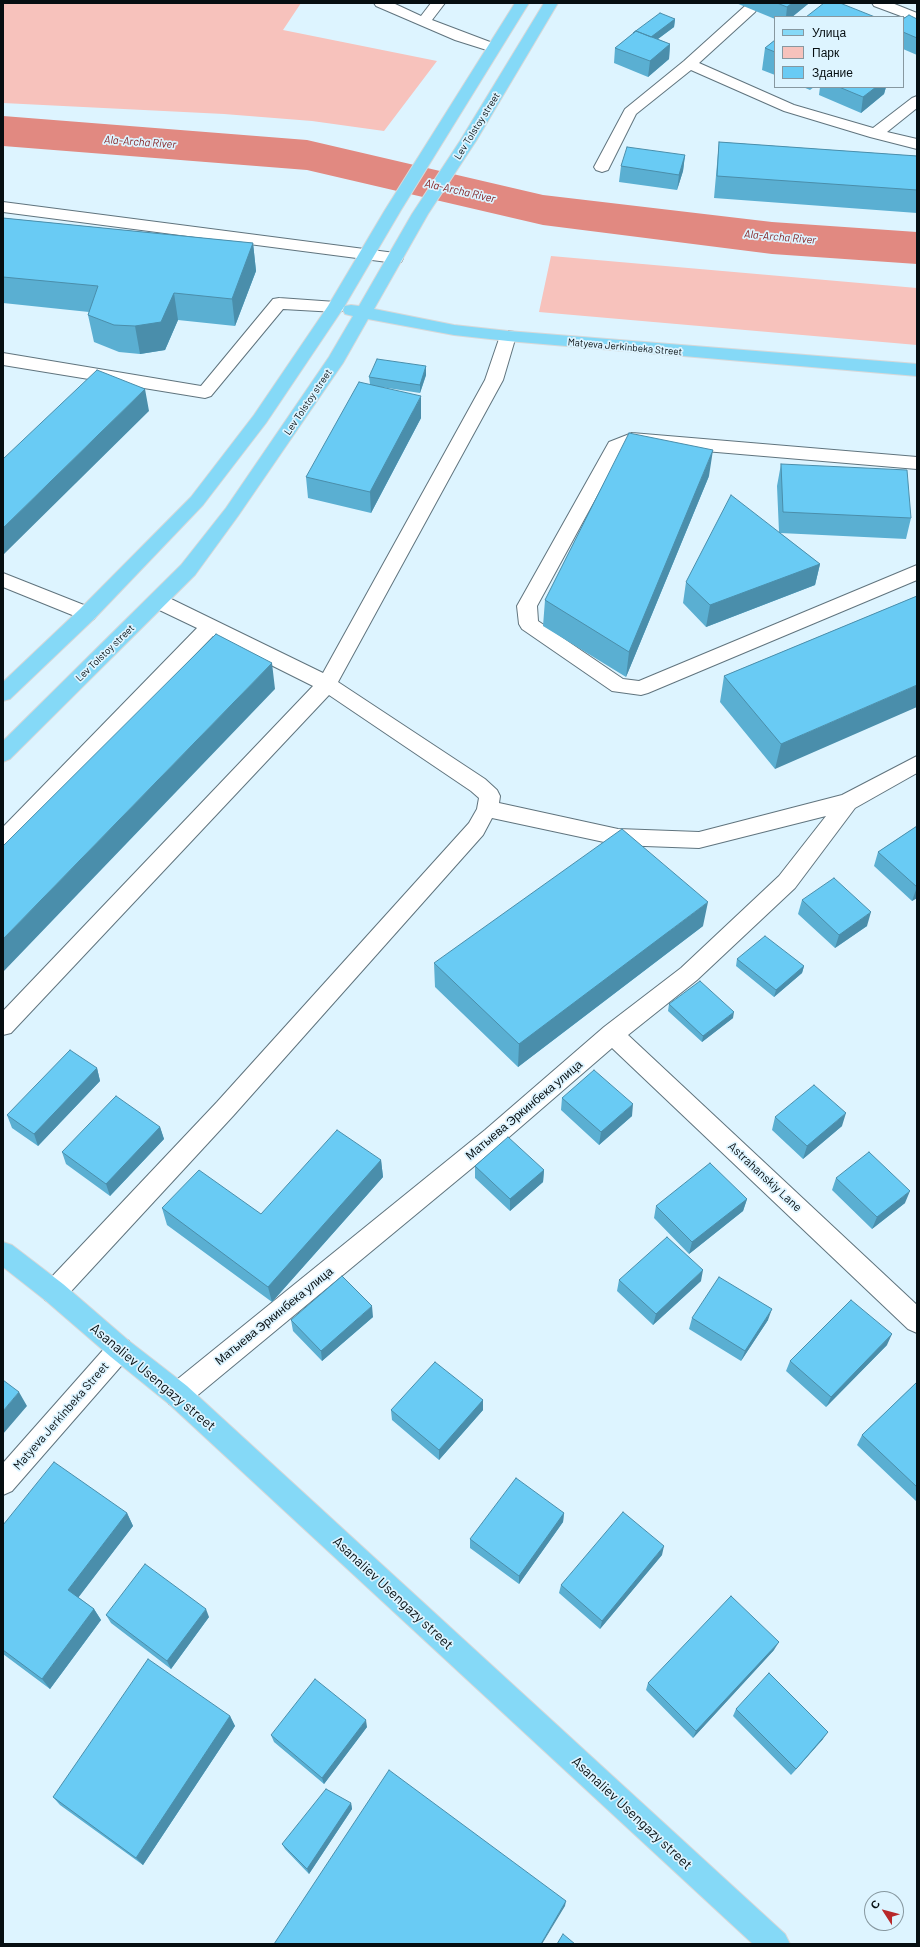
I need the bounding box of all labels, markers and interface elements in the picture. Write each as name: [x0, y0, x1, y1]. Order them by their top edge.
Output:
legend: [774, 16, 904, 88]
text: Улица: [812, 25, 846, 39]
text: Парк: [812, 45, 839, 59]
text: Здание: [812, 65, 853, 79]
street label: Lev Tolstoy street: [452, 90, 502, 162]
water label: Ala-Archa River: [104, 133, 176, 151]
water label: Ala-Archa River: [423, 176, 497, 206]
water label: Ala-Archa River: [743, 227, 817, 247]
street label: Matyeva Jerkinbeka Street: [567, 336, 683, 358]
street label: Lev Tolstoy street: [282, 367, 334, 437]
street label: Lev Tolstoy street: [73, 622, 137, 684]
street label: Матыева Эркинбека улица: [463, 1057, 585, 1163]
street label: Astrahanskiy Lane: [725, 1139, 805, 1215]
street label: Матыева Эркинбека улица: [212, 1264, 336, 1368]
street label: Asanaliev Usengazy street: [87, 1320, 219, 1434]
street label: Matyeva Jerkinbeka Street: [10, 1359, 112, 1473]
street label: Asanaliev Usengazy street: [329, 1533, 457, 1653]
street label: Asanaliev Usengazy street: [568, 1753, 696, 1873]
north arrow: [864, 1891, 904, 1931]
text: С: [867, 1897, 882, 1911]

